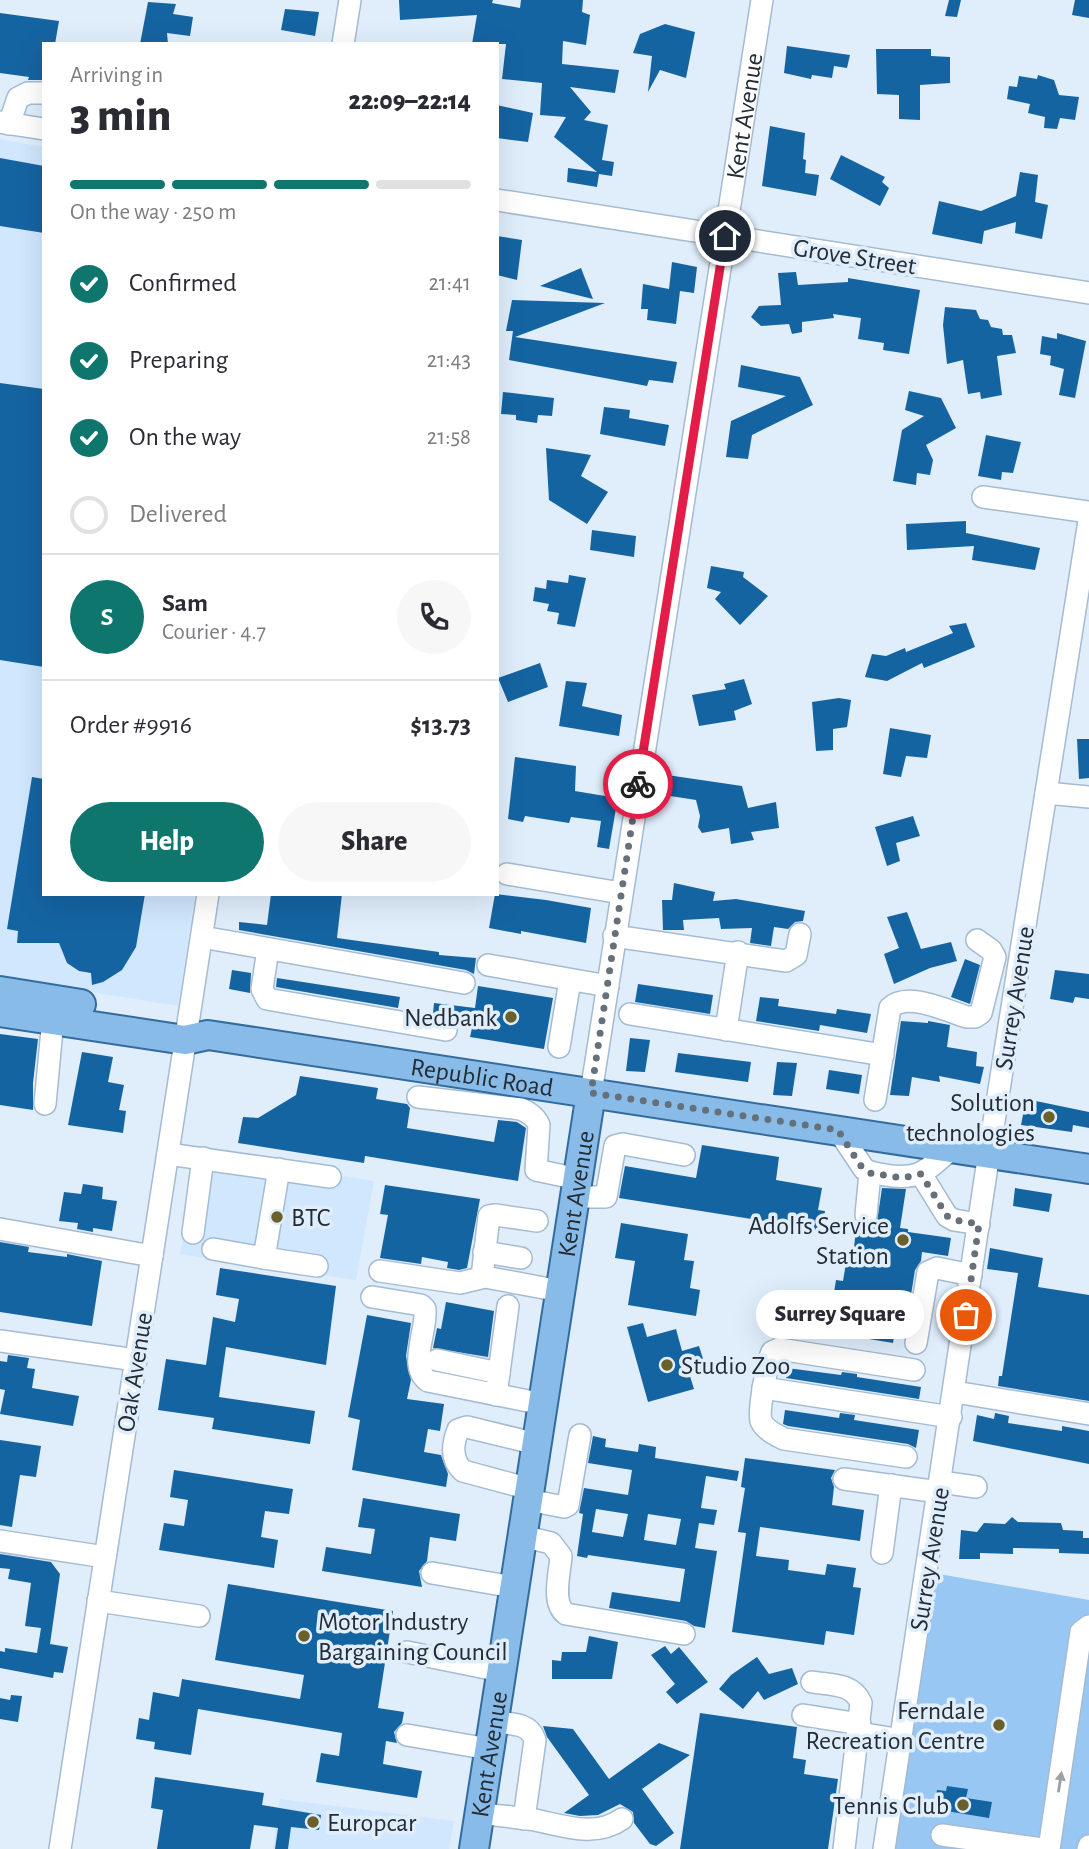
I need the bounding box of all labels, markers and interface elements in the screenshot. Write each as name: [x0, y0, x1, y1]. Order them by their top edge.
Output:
street label: Kent Avenue: [722, 51, 768, 181]
text: Arriving in: [70, 64, 163, 87]
text: 22:09–22:14: [348, 88, 471, 114]
text: 3 min: [70, 93, 171, 139]
text: On the way · 250 m: [70, 201, 237, 224]
pin: [695, 206, 755, 266]
icon: home: [706, 217, 744, 255]
street label: Grove Street: [792, 234, 918, 280]
icon: check: [70, 265, 108, 303]
text: Confirmed: [129, 270, 237, 296]
text: 21:41: [428, 272, 471, 295]
icon: check: [70, 342, 108, 380]
text: Preparing: [129, 347, 228, 373]
text: 21:43: [427, 349, 471, 372]
icon: check: [70, 419, 108, 457]
text: On the way: [129, 424, 241, 450]
text: 21:58: [427, 426, 471, 449]
text: Delivered: [129, 501, 227, 527]
button: phone: [397, 580, 471, 654]
text: Sam: [162, 590, 208, 616]
text: S: [101, 604, 113, 630]
text: Courier · 4.7: [162, 621, 266, 644]
text: Order #9916: [70, 712, 192, 738]
text: $13.73: [410, 712, 471, 738]
courier: [603, 749, 673, 819]
icon: bike: [619, 765, 657, 803]
button: Help: [70, 802, 264, 882]
button: Share: [278, 802, 471, 882]
street label: Surrey Avenue: [991, 924, 1039, 1072]
place label: Nedbank: [404, 1005, 497, 1031]
marker: Nedbank: [503, 1009, 519, 1025]
street label: Republic Road: [409, 1054, 555, 1101]
place label: Solution technologies: [906, 1090, 1035, 1146]
marker: Solution technologies: [1041, 1109, 1057, 1125]
street label: Kent Avenue: [554, 1129, 599, 1259]
place label: BTC: [291, 1205, 330, 1231]
marker: BTC: [269, 1209, 285, 1225]
place label: Adolfs Service Station: [748, 1213, 889, 1269]
marker: Adolfs Service Station: [895, 1232, 911, 1248]
pin: [936, 1285, 996, 1345]
callout: Surrey Square: [756, 1290, 924, 1340]
icon: bag: [947, 1296, 985, 1334]
text: Surrey Square: [774, 1303, 906, 1326]
street label: Oak Avenue: [113, 1311, 157, 1434]
place label: Studio Zoo: [681, 1353, 790, 1379]
marker: Studio Zoo: [659, 1357, 675, 1373]
street label: Surrey Avenue: [906, 1485, 954, 1633]
place label: Motor Industry Bargaining Council: [318, 1609, 508, 1665]
marker: Motor Industry Bargaining Council: [296, 1628, 312, 1644]
street label: Kent Avenue: [467, 1689, 512, 1819]
place label: Ferndale Recreation Centre: [806, 1698, 985, 1754]
marker: Ferndale Recreation Centre: [991, 1717, 1007, 1733]
one-way arrow: [1055, 1770, 1066, 1792]
place label: Tennis Club: [833, 1793, 949, 1819]
marker: Tennis Club: [955, 1797, 971, 1813]
place label: Europcar: [327, 1810, 417, 1836]
marker: Europcar: [305, 1814, 321, 1830]

